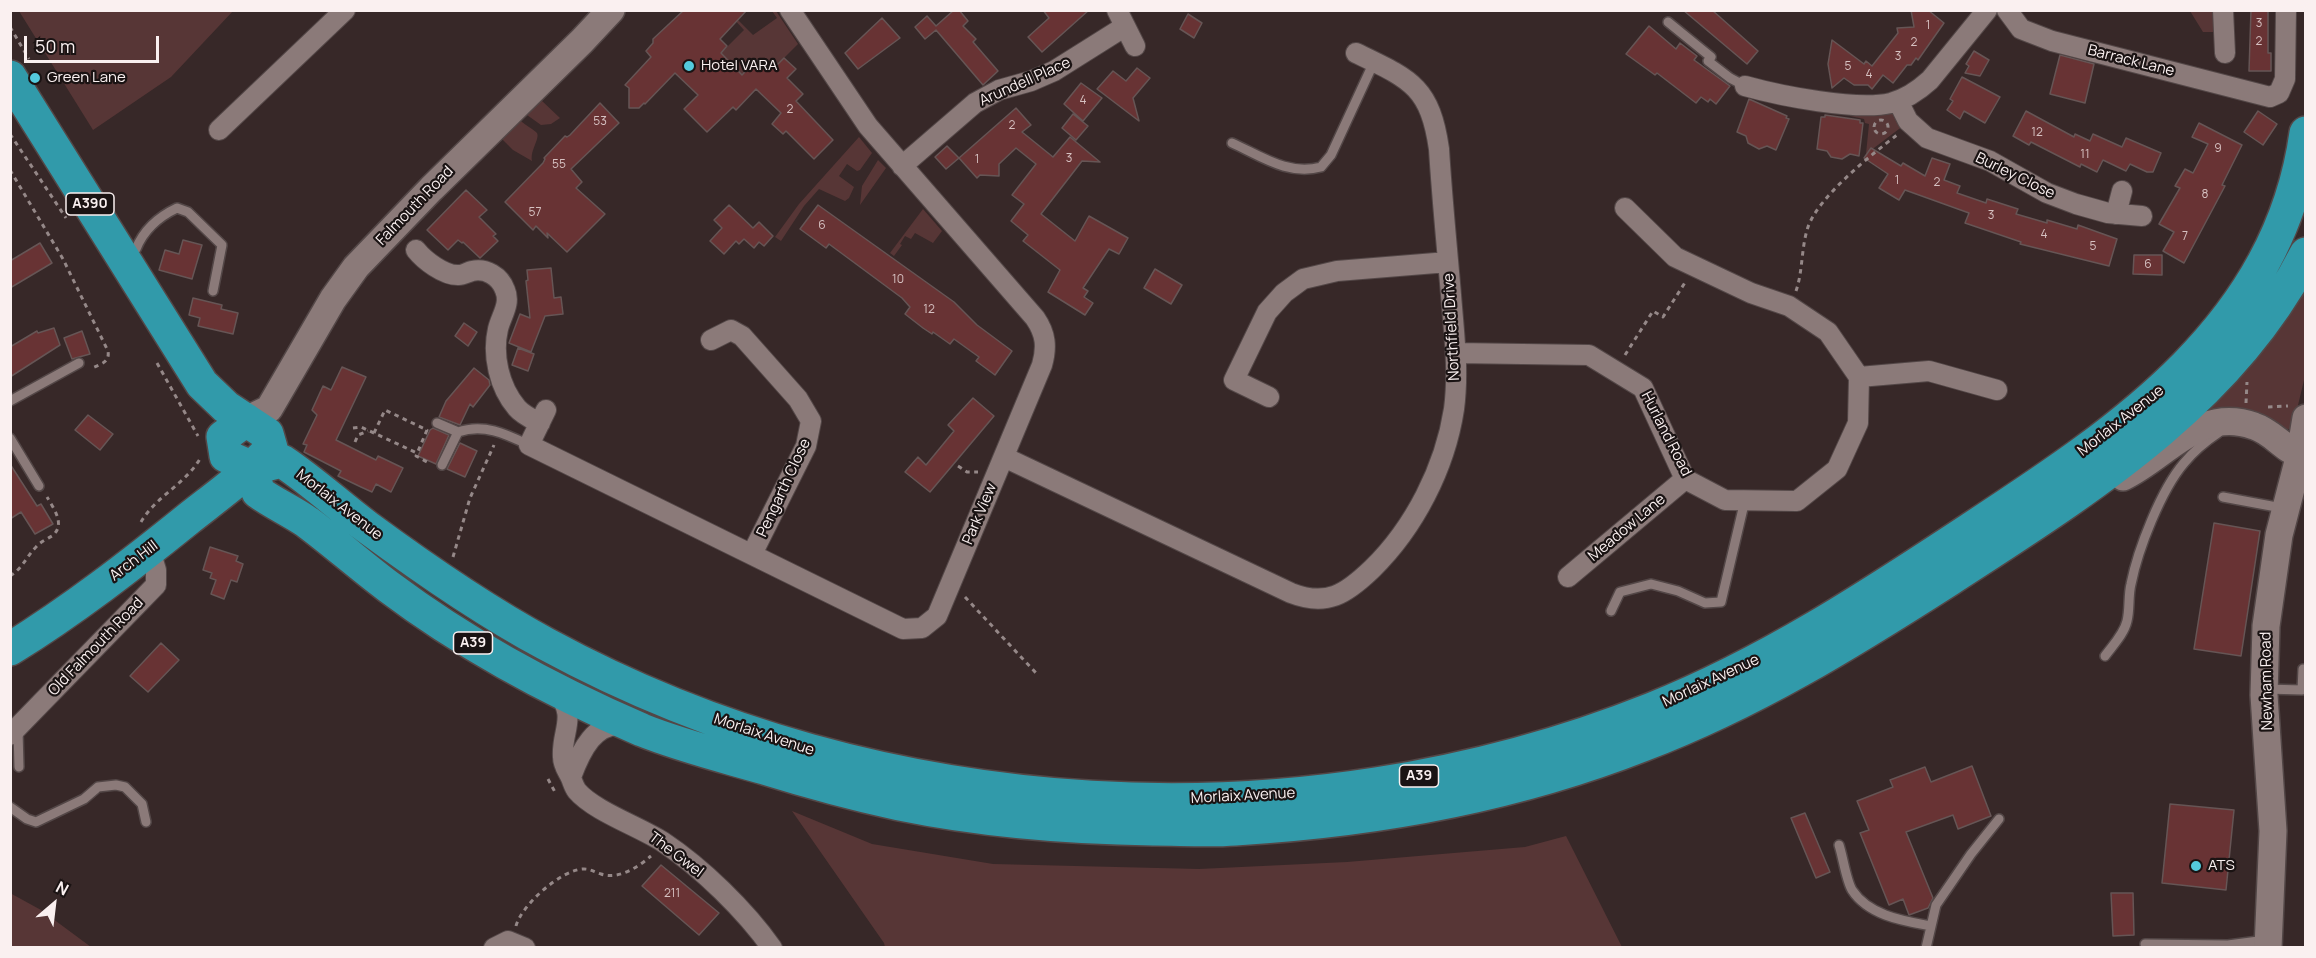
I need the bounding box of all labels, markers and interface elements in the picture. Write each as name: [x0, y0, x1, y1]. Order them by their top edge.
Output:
house number: 3: [2256, 17, 2262, 31]
house number: 1: [1926, 19, 1930, 33]
scale bar: [27, 24, 162, 62]
text: 50 m: [35, 34, 75, 58]
house number: 2: [2256, 35, 2262, 49]
house number: 2: [1911, 36, 1917, 50]
street label: Barrack Lane: [2086, 42, 2176, 80]
house number: 3: [1895, 50, 1901, 64]
street label: Arundell Place: [977, 54, 1073, 110]
place label: Hotel VARA: [701, 57, 778, 75]
marker: Hotel VARA: [682, 59, 696, 73]
house number: 5: [1845, 60, 1851, 74]
house number: 4: [1865, 68, 1873, 82]
place label: Green Lane: [47, 69, 126, 87]
marker: Green Lane: [28, 71, 42, 85]
house number: 4: [1079, 94, 1087, 108]
house number: 2: [787, 103, 793, 117]
house number: 53: [593, 115, 607, 129]
house number: 2: [1009, 119, 1015, 133]
house number: 12: [2031, 126, 2043, 140]
house number: 9: [2214, 142, 2222, 156]
house number: 11: [2080, 148, 2090, 162]
street label: Burley Close: [1972, 149, 2058, 203]
house number: 3: [1066, 152, 1072, 166]
house number: 1: [975, 153, 979, 167]
house number: 55: [552, 158, 566, 172]
street label: Falmouth Road: [373, 163, 457, 249]
house number: 1: [1895, 174, 1899, 188]
house number: 2: [1934, 176, 1940, 190]
house number: 8: [2202, 188, 2208, 202]
road number: A390: [66, 193, 114, 215]
house number: 57: [529, 206, 541, 220]
house number: 3: [1988, 209, 1994, 223]
house number: 6: [818, 219, 826, 233]
house number: 4: [2040, 228, 2048, 242]
house number: 7: [2182, 230, 2188, 244]
house number: 5: [2090, 240, 2096, 254]
house number: 6: [2144, 258, 2152, 272]
house number: 10: [892, 273, 904, 287]
street label: Northfield Drive: [1440, 273, 1464, 381]
house number: 12: [923, 303, 935, 317]
street label: Morlaix Avenue: [2074, 382, 2168, 460]
street label: Hurland Road: [1637, 389, 1695, 479]
street label: Pengarth Close: [753, 436, 815, 540]
street label: Morlaix Avenue: [292, 466, 386, 544]
street label: Park View: [959, 481, 1001, 547]
street label: Meadow Lane: [1585, 491, 1669, 565]
street label: Arch Hill: [106, 537, 162, 585]
street label: Old Falmouth Road: [45, 594, 147, 700]
street label: Newham Road: [2257, 631, 2277, 731]
road number: A39: [454, 632, 492, 654]
street label: Morlaix Avenue: [1660, 651, 1762, 711]
street label: Morlaix Avenue: [712, 710, 816, 760]
road number: A39: [1400, 765, 1438, 787]
street label: Morlaix Avenue: [1190, 784, 1296, 808]
street label: The Gwel: [645, 829, 707, 881]
place label: ATS: [2208, 857, 2235, 875]
marker: ATS: [2189, 859, 2203, 873]
north arrow: [24, 874, 84, 934]
text: N: [52, 876, 73, 901]
house number: 211: [664, 887, 680, 901]

